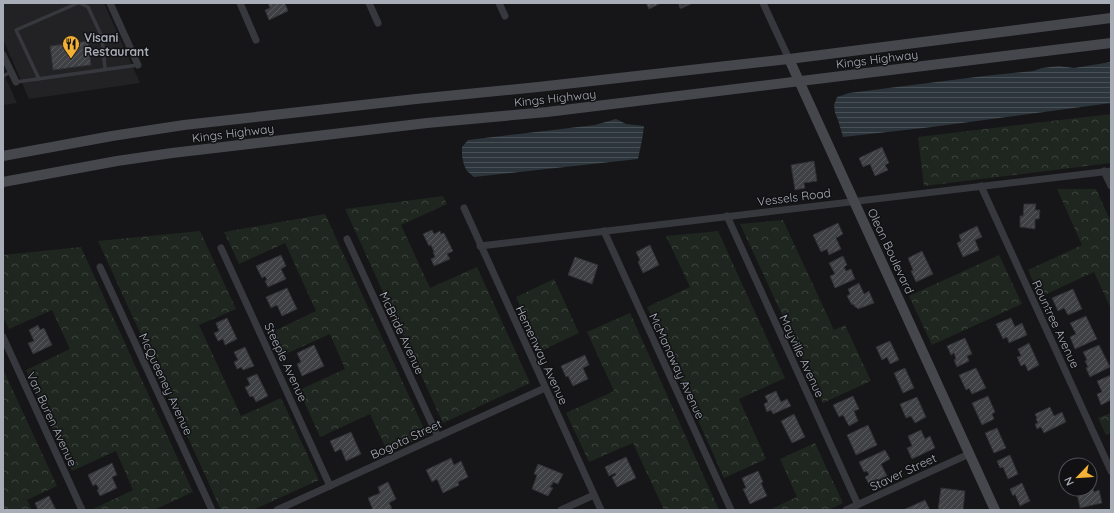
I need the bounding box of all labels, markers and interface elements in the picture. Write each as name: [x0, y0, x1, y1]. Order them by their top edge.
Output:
place label: Visani Restaurant: [84, 30, 149, 59]
restaurant icon: Visani Restaurant: [61, 34, 81, 59]
street label: Kings Highway: [835, 47, 919, 71]
street label: Kings Highway: [513, 86, 597, 110]
street label: Kings Highway: [191, 121, 275, 145]
street label: Vessels Road: [756, 185, 832, 209]
street label: Olean Boulevard: [865, 206, 917, 296]
street label: Rountree Avenue: [1029, 278, 1083, 371]
street label: McBride Avenue: [376, 289, 428, 377]
street label: Hemenway Avenue: [512, 303, 572, 407]
street label: McManaway Avenue: [646, 311, 708, 421]
street label: Mayville Avenue: [776, 312, 828, 400]
street label: Steeple Avenue: [261, 320, 311, 404]
street label: McQueeney Avenue: [136, 331, 196, 437]
street label: Van Buren Avenue: [24, 369, 81, 469]
street label: Bogota Street: [368, 416, 444, 462]
street label: Staver Street: [867, 450, 939, 494]
north arrow: [1058, 457, 1098, 497]
text: N: [1061, 475, 1077, 488]

